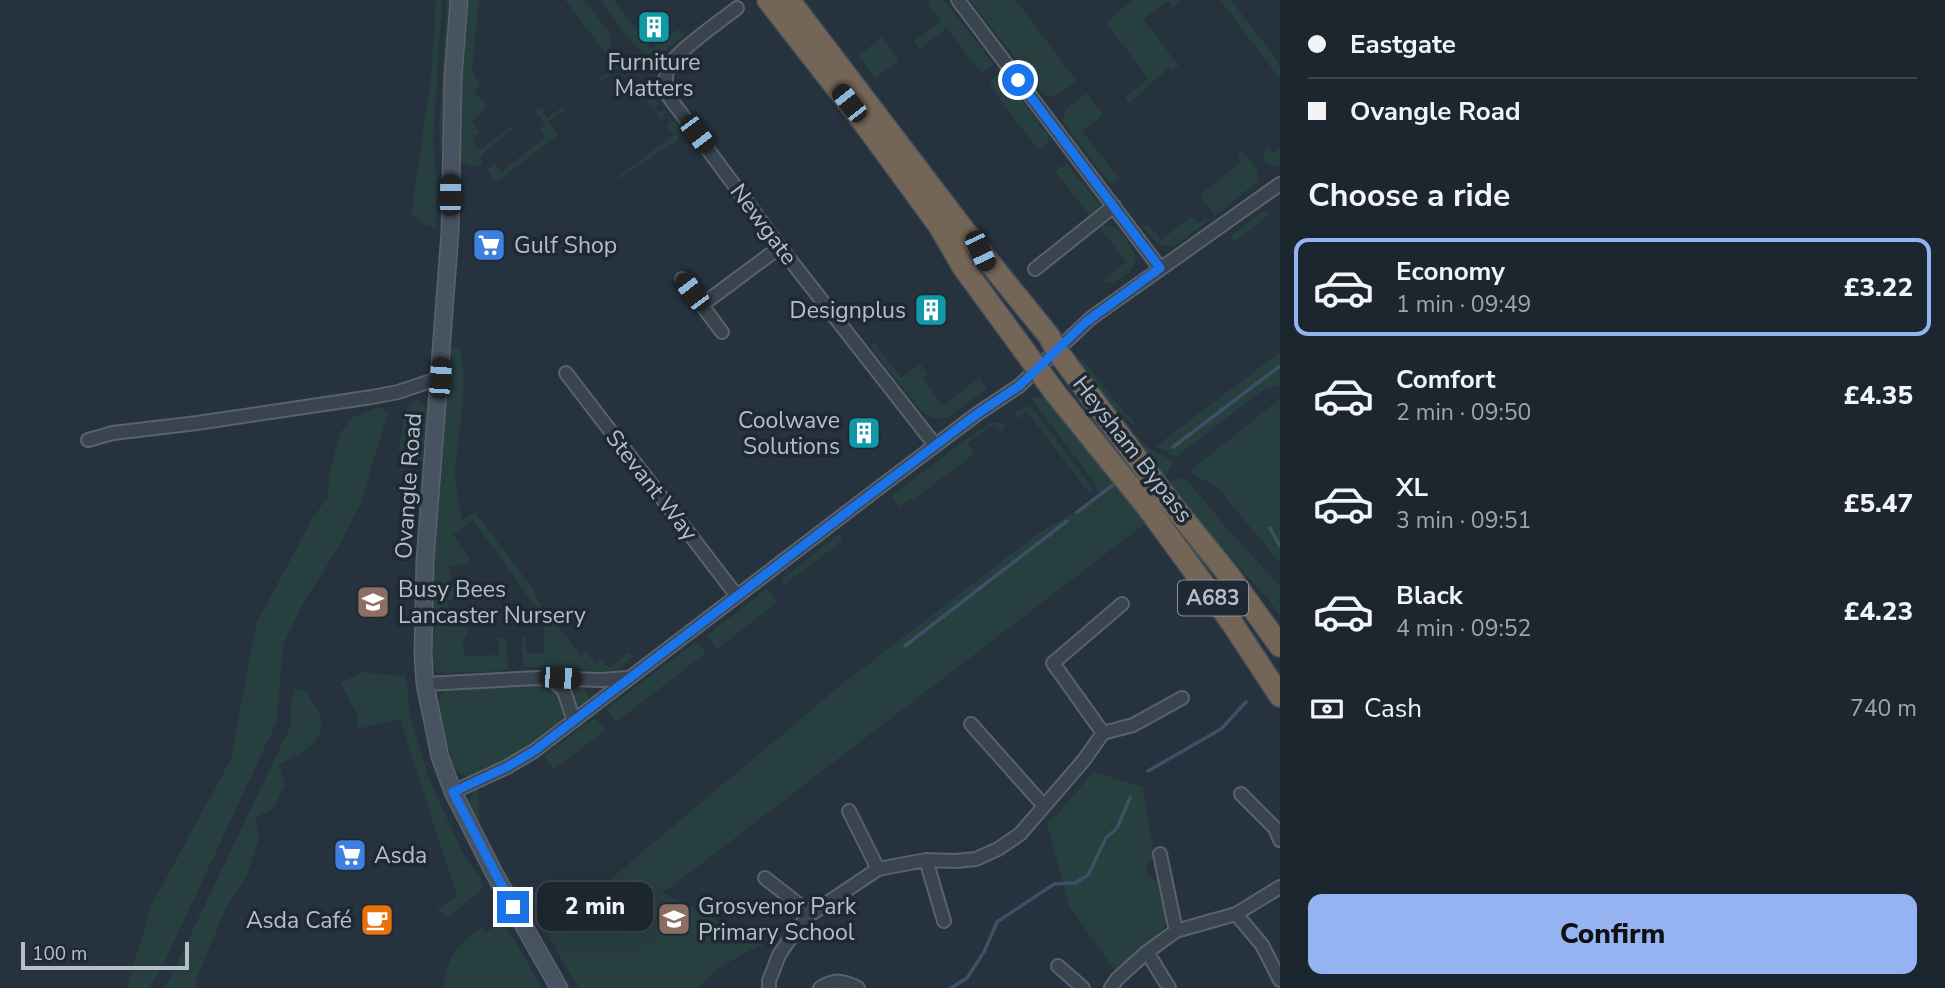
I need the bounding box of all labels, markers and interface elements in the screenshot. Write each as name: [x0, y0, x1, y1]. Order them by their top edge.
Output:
building icon: Furniture Matters: [635, 8, 673, 46]
text: Eastgate: [1350, 27, 1456, 62]
place label: Furniture Matters: [607, 47, 701, 104]
route start: [1002, 64, 1034, 96]
car: [828, 80, 871, 126]
text: Ovangle Road: [1350, 94, 1521, 129]
car: [676, 111, 719, 157]
car: [440, 174, 461, 216]
text: Choose a ride: [1308, 174, 1510, 217]
street label: Newgate: [723, 177, 804, 271]
supermarket icon: Gulf Shop: [470, 226, 508, 264]
car: [962, 228, 999, 274]
place label: Gulf Shop: [514, 230, 617, 261]
text: Economy: [1396, 254, 1505, 289]
icon: car: [1312, 256, 1375, 319]
car: [671, 269, 714, 315]
text: £3.22: [1844, 270, 1913, 305]
text: 1 min · 09:49: [1396, 289, 1531, 320]
building icon: Designplus: [912, 291, 950, 329]
place label: Designplus: [790, 295, 906, 326]
car: [429, 356, 452, 400]
text: Comfort: [1396, 362, 1496, 397]
icon: car: [1312, 364, 1375, 427]
street label: Heysham Bypass: [1066, 370, 1200, 529]
text: £4.35: [1844, 378, 1913, 413]
text: 2 min · 09:50: [1396, 397, 1531, 428]
place label: Coolwave Solutions: [738, 405, 840, 462]
street label: Ovangle Road: [388, 412, 429, 560]
building icon: Coolwave Solutions: [845, 414, 883, 452]
street label: Stevant Way: [598, 423, 705, 547]
text: XL: [1396, 470, 1428, 505]
icon: car: [1312, 472, 1375, 535]
text: £5.47: [1844, 486, 1913, 521]
text: 3 min · 09:51: [1396, 505, 1531, 536]
place label: Busy Bees Lancaster Nursery: [398, 574, 586, 631]
text: Black: [1396, 578, 1463, 613]
road number: A683: [1178, 580, 1248, 616]
icon: car: [1312, 580, 1375, 643]
school or university icon: Busy Bees Lancaster Nursery: [354, 583, 392, 621]
text: £4.23: [1844, 594, 1913, 629]
text: 4 min · 09:52: [1396, 613, 1531, 644]
car: [539, 666, 582, 690]
icon: cash: [1308, 690, 1346, 728]
text: Cash: [1364, 691, 1422, 726]
text: 740 m: [1850, 693, 1917, 724]
supermarket icon: Asda: [331, 836, 369, 874]
place label: Asda: [374, 840, 427, 871]
callout: 2 min: [538, 883, 653, 932]
route end: [497, 891, 529, 923]
text: 2 min: [565, 891, 625, 922]
place label: Grosvenor Park Primary School: [698, 891, 857, 948]
button: Confirm: [1308, 894, 1917, 974]
school or university icon: Grosvenor Park Primary School: [655, 900, 693, 938]
cafe icon: Asda Café: [358, 901, 396, 939]
place label: Asda Café: [246, 905, 352, 936]
scale bar: [21, 939, 189, 971]
text: 100 m: [32, 941, 87, 967]

